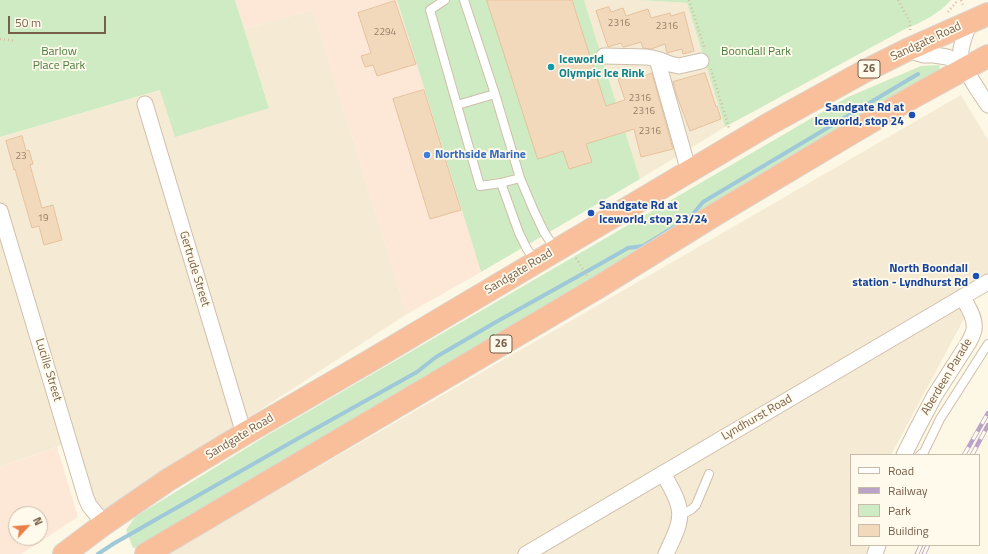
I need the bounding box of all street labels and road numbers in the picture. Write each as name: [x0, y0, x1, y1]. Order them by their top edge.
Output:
street label: Sandgate Road: [888, 19, 964, 65]
road number: 26: [858, 60, 880, 78]
street label: Gertrude Street: [176, 229, 212, 309]
street label: Sandgate Road: [483, 246, 555, 298]
road number: 26: [490, 335, 512, 353]
street label: Aberdeen Parade: [918, 336, 976, 418]
street label: Lucille Street: [32, 337, 64, 403]
street label: Lyndhurst Road: [719, 392, 795, 444]
street label: Sandgate Road: [204, 411, 276, 463]

